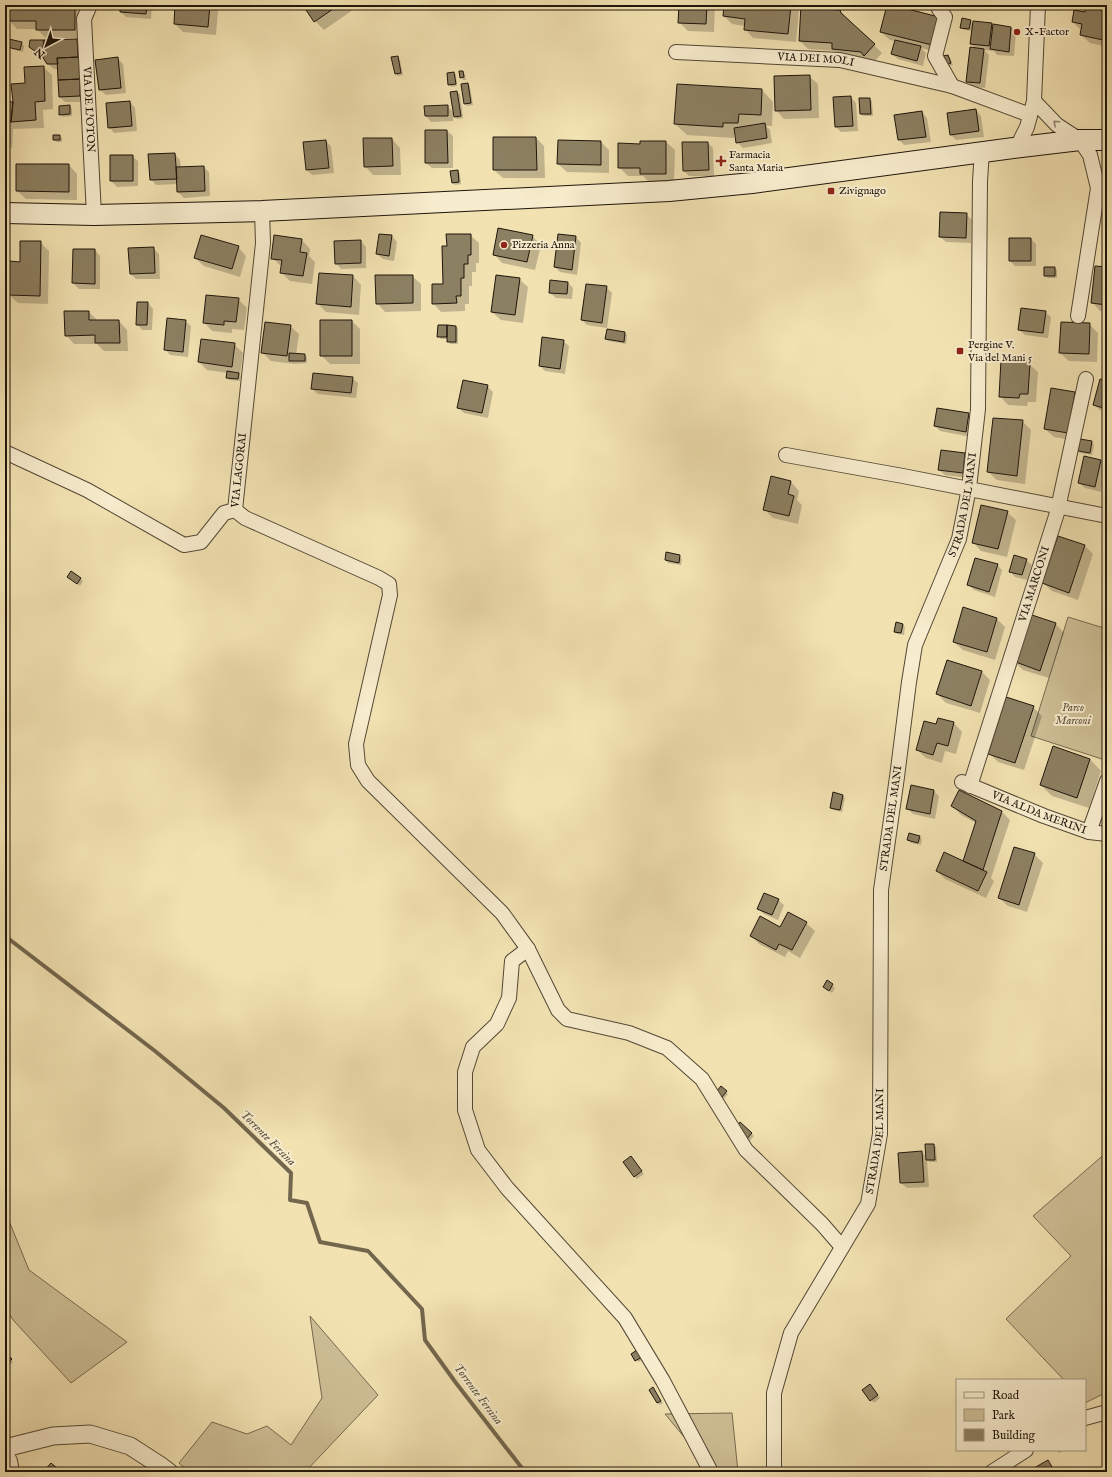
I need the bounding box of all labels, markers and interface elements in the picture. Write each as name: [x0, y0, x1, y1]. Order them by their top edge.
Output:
place label: X-Factor: [1025, 25, 1069, 39]
north arrow: [26, 26, 66, 66]
marker: X-Factor: [1012, 27, 1022, 37]
text: N: [32, 44, 49, 62]
street label: VIA DEI MOLI: [776, 50, 856, 70]
street label: VIA DE L'OTON: [79, 65, 98, 154]
one-way arrow: [1053, 120, 1060, 127]
place label: Farmacia Santa Maria: [729, 148, 783, 175]
marker: Farmacia Santa Maria: [716, 156, 726, 166]
place label: Zivignago: [839, 184, 886, 198]
marker: Zivignago: [826, 186, 836, 196]
place label: Pizzeria Anna: [512, 238, 575, 252]
marker: Pizzeria Anna: [499, 240, 509, 250]
place label: Pergine V. Via del Mani 5: [967, 338, 1032, 365]
marker: Pergine V. Via del Mani 5: [955, 346, 965, 356]
street label: VIA LAGORAI: [228, 432, 250, 509]
street label: STRADA DEL MANI: [945, 452, 980, 559]
street label: VIA MARCONI: [1015, 544, 1053, 625]
park label: Parco Marconi: [1055, 701, 1092, 728]
street label: STRADA DEL MANI: [877, 764, 905, 872]
street label: VIA ALDA MERINI: [988, 788, 1089, 838]
street label: STRADA DEL MANI: [863, 1088, 888, 1195]
water label: Torrente Fersina: [237, 1107, 299, 1169]
water label: Torrente Fersina: [450, 1360, 506, 1428]
legend: [956, 1379, 1086, 1451]
text: Road: [992, 1388, 1020, 1403]
text: Park: [992, 1408, 1015, 1423]
text: Building: [992, 1428, 1036, 1443]

